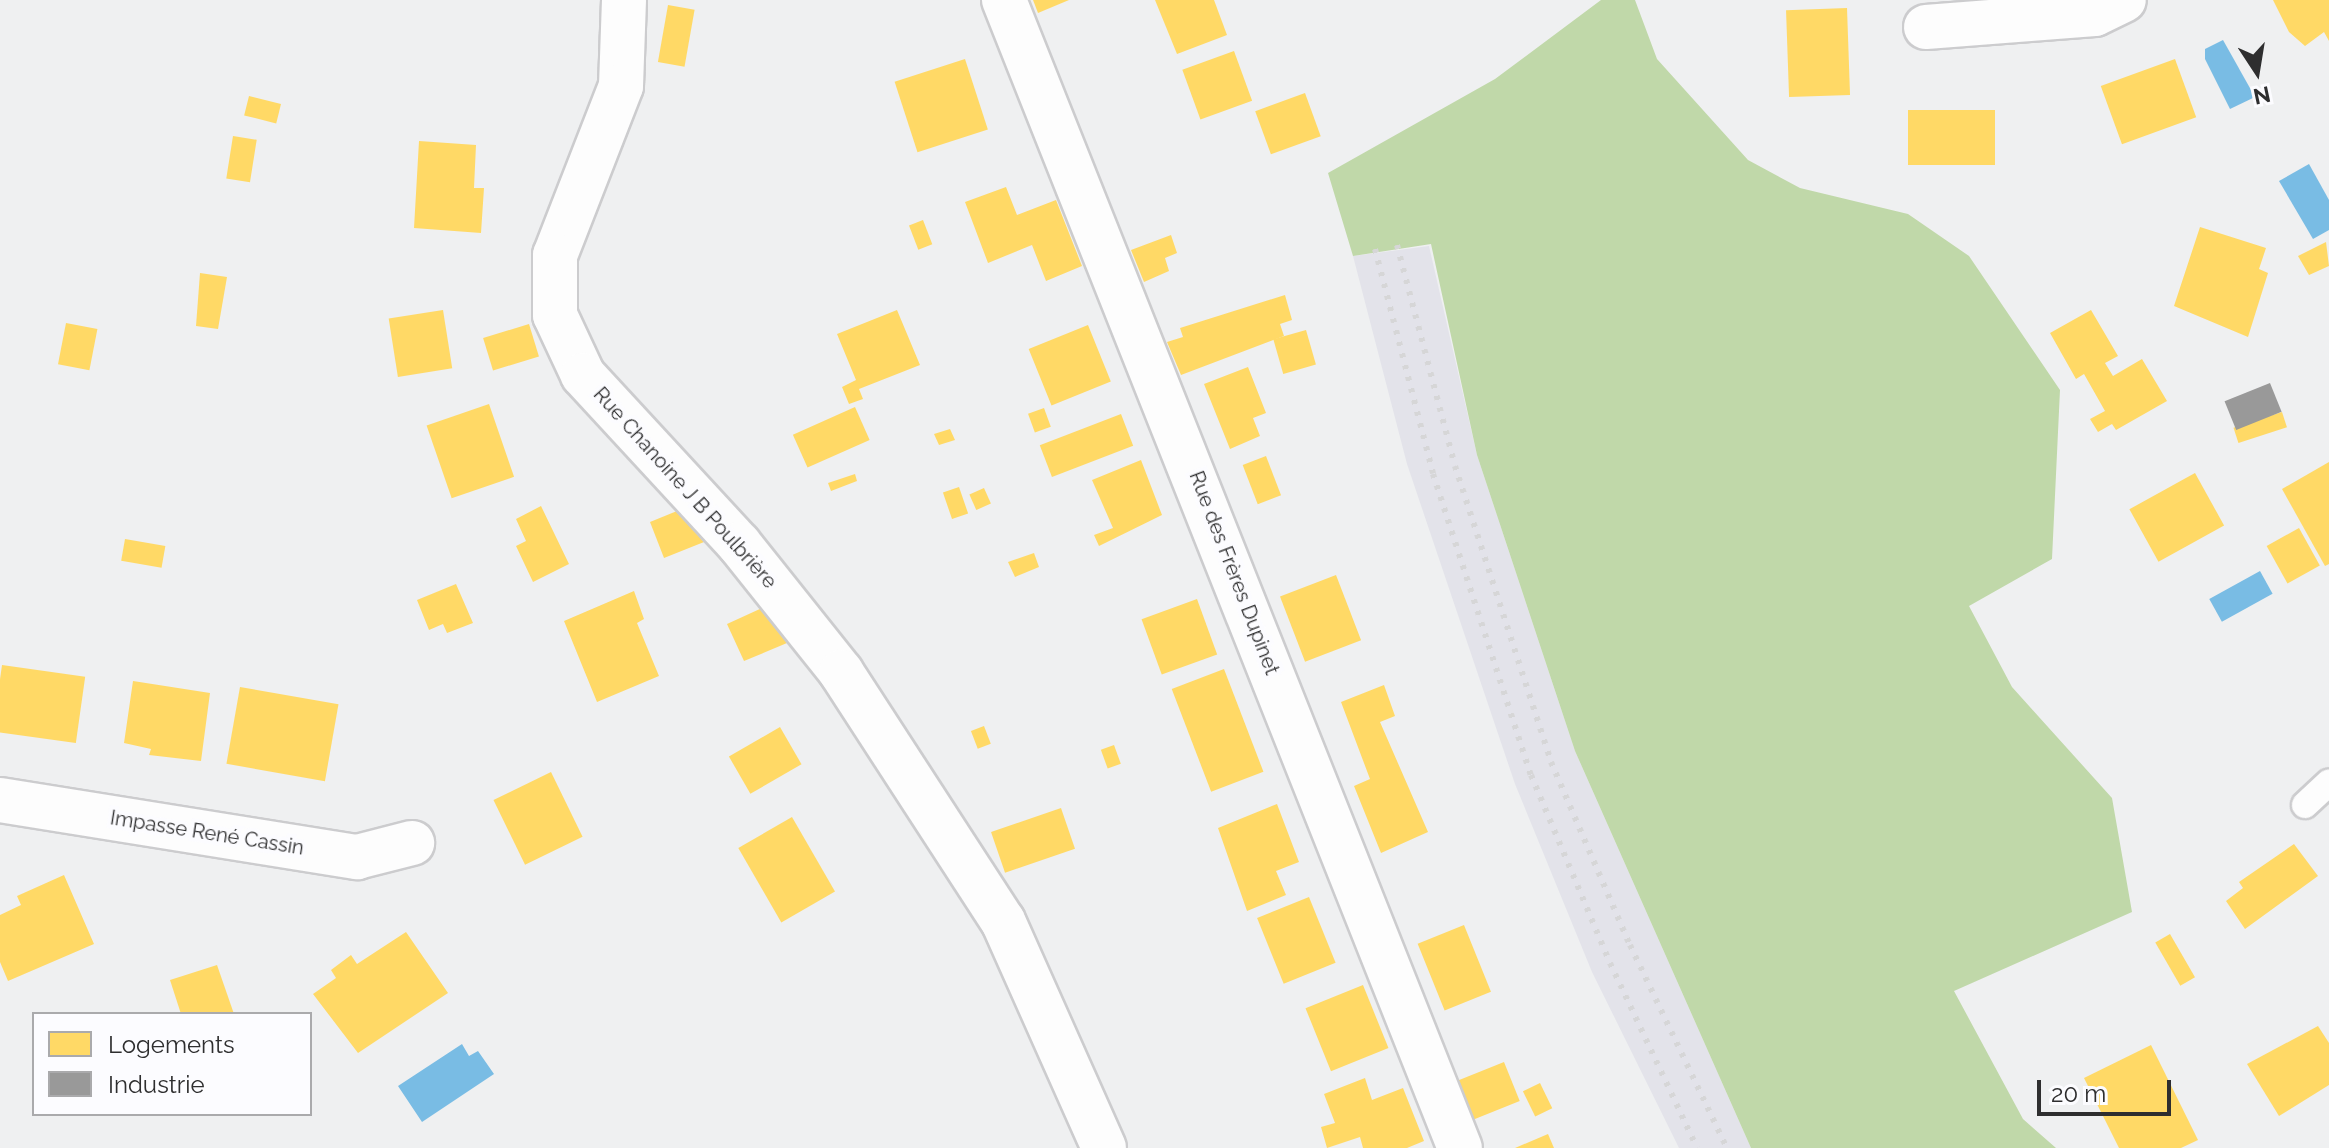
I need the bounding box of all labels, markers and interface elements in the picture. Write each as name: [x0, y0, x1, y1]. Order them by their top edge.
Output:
north arrow: [2217, 32, 2297, 112]
text: N: [2251, 81, 2273, 110]
street label: Rue Chanoine J B Poulbrière: [588, 382, 782, 594]
street label: Rue des Frères Dupinet: [1184, 468, 1284, 678]
street label: Impasse René Cassin: [108, 806, 306, 860]
legend: [32, 1012, 312, 1116]
text: Logements: [108, 1030, 235, 1059]
scale bar: [2041, 1064, 2175, 1114]
text: Industrie: [108, 1070, 205, 1099]
text: 20 m: [2051, 1079, 2106, 1108]

